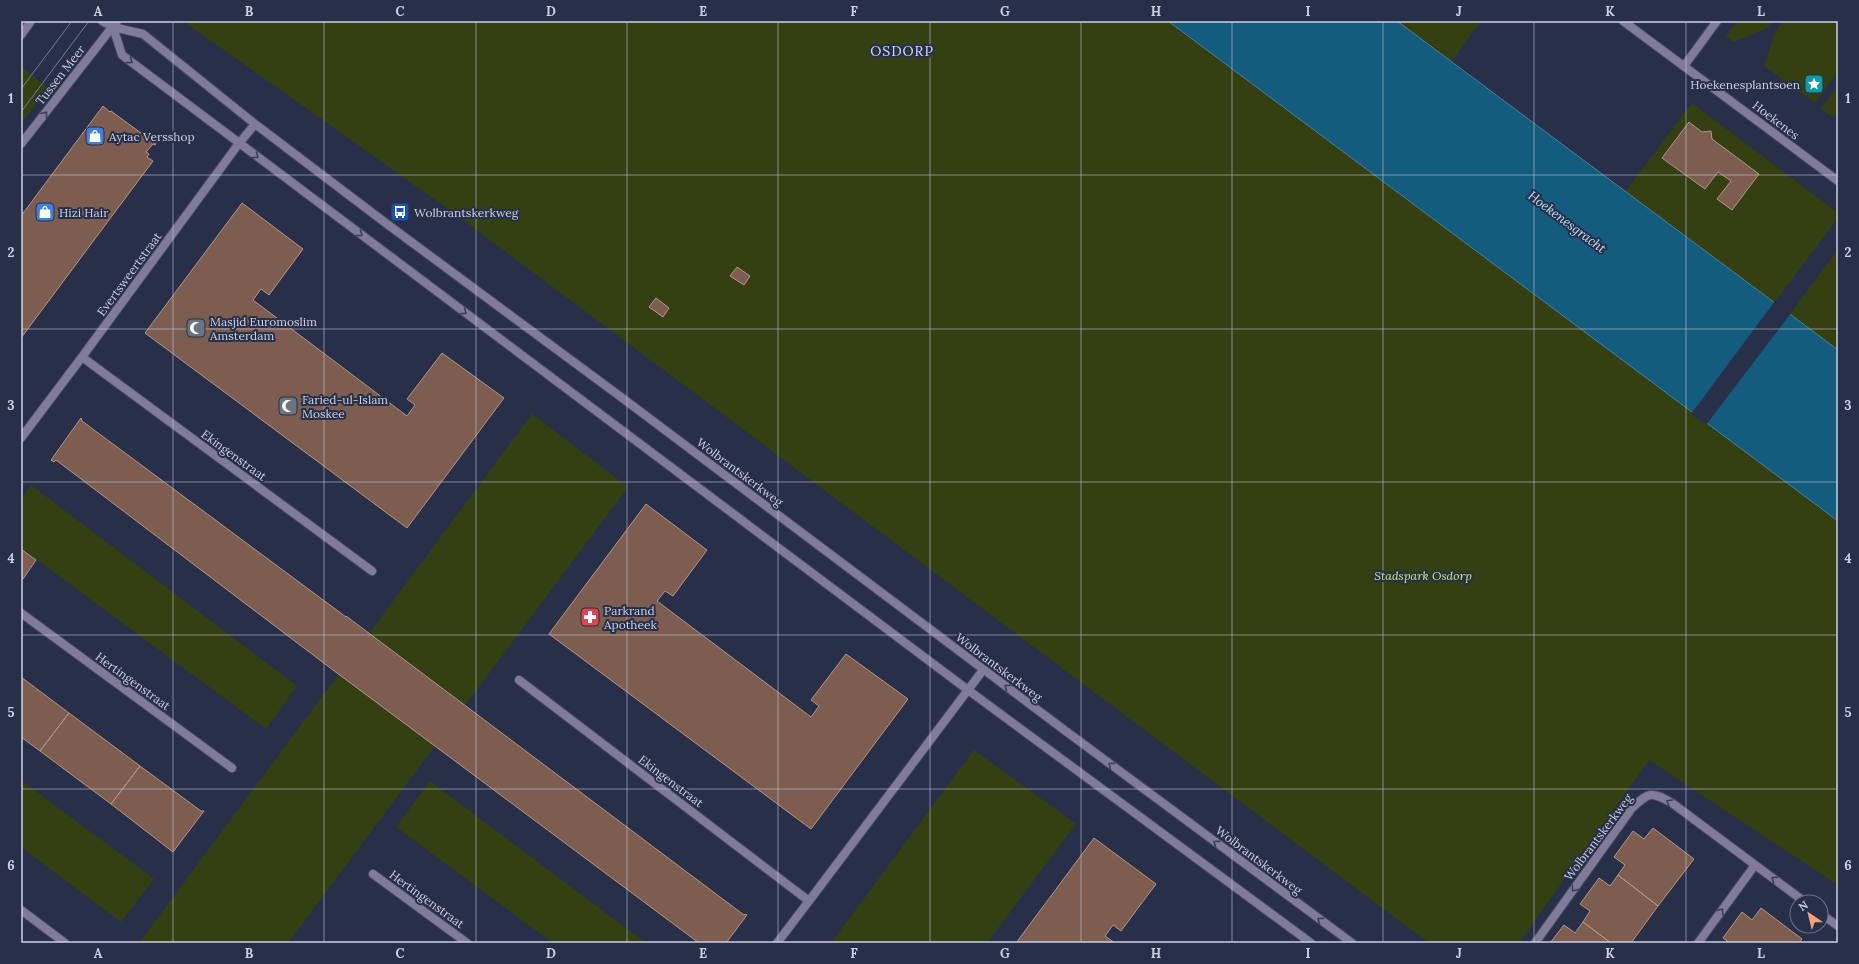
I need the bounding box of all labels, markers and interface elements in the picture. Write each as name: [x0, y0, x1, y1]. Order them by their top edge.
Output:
text: A: [94, 3, 103, 20]
text: B: [245, 3, 254, 20]
text: C: [396, 3, 405, 20]
text: D: [546, 3, 556, 20]
text: E: [699, 3, 707, 20]
text: F: [850, 3, 858, 20]
text: G: [1000, 3, 1010, 20]
text: H: [1151, 3, 1161, 20]
text: I: [1305, 3, 1311, 20]
text: J: [1456, 3, 1462, 20]
text: K: [1605, 3, 1615, 20]
text: L: [1757, 3, 1765, 20]
street label: Tussen Meer: [32, 41, 89, 108]
district label: OSDORP: [870, 42, 934, 60]
one-way arrow: [126, 56, 133, 63]
place icon: Hoekenesplantsoen: [1803, 73, 1825, 95]
place label: Hoekenesplantsoen: [1690, 77, 1800, 92]
text: 1: [8, 90, 14, 107]
text: 1: [1845, 90, 1851, 107]
street label: Hoekenes: [1750, 98, 1803, 143]
one-way arrow: [40, 111, 47, 118]
shop icon: Aytac Versshop: [84, 125, 106, 147]
place label: Aytac Versshop: [108, 129, 195, 144]
one-way arrow: [252, 151, 259, 158]
water label: Hoekenesgracht: [1525, 187, 1610, 257]
shop icon: Hizi Hair: [34, 201, 56, 223]
bus stop icon: Wolbrantskerkweg: [389, 201, 411, 223]
place label: Hizi Hair: [59, 205, 109, 220]
place label: Wolbrantskerkweg: [414, 205, 519, 220]
street label: Evertsweertstraat: [94, 229, 165, 319]
one-way arrow: [356, 229, 363, 236]
text: 2: [8, 244, 15, 261]
text: 2: [1845, 244, 1852, 261]
one-way arrow: [460, 307, 467, 314]
place label: Masjid Euromoslim Amsterdam: [209, 314, 317, 343]
mosque icon: Masjid Euromoslim Amsterdam: [185, 317, 207, 339]
place label: Faried-ul-Islam Moskee: [302, 392, 388, 421]
mosque icon: Faried-ul-Islam Moskee: [277, 395, 299, 417]
text: 3: [7, 397, 15, 414]
text: 3: [1844, 397, 1852, 414]
street label: Ekingenstraat: [198, 426, 270, 484]
street label: Wolbrantskerkweg: [694, 435, 787, 510]
text: 4: [7, 550, 15, 567]
text: 4: [1844, 550, 1852, 567]
park label: Stadspark Osdorp: [1374, 568, 1472, 583]
place label: Parkrand Apotheek: [603, 603, 657, 632]
pharmacy icon: Parkrand Apotheek: [579, 606, 601, 628]
street label: Wolbrantskerkweg: [953, 630, 1046, 705]
street label: Hertingenstraat: [93, 649, 174, 713]
one-way arrow: [1004, 685, 1011, 692]
text: 5: [7, 704, 15, 721]
text: 5: [1844, 704, 1852, 721]
street label: Ekingenstraat: [636, 752, 707, 810]
one-way arrow: [1108, 763, 1115, 770]
street label: Wolbrantskerkweg: [1561, 790, 1636, 883]
one-way arrow: [1666, 799, 1673, 806]
street label: Wolbrantskerkweg: [1213, 823, 1306, 898]
one-way arrow: [1213, 841, 1220, 848]
text: 6: [7, 857, 15, 874]
text: 6: [1844, 857, 1852, 874]
street label: Hertingenstraat: [387, 867, 468, 931]
one-way arrow: [1771, 877, 1778, 884]
one-way arrow: [1571, 885, 1579, 892]
north arrow: [1789, 894, 1829, 934]
text: N: [1796, 897, 1811, 914]
one-way arrow: [1716, 909, 1723, 916]
one-way arrow: [1317, 917, 1324, 925]
text: A: [94, 945, 103, 962]
text: B: [245, 945, 254, 962]
text: C: [396, 945, 405, 962]
text: D: [546, 945, 556, 962]
text: E: [699, 945, 707, 962]
text: F: [850, 945, 858, 962]
text: G: [1000, 945, 1010, 962]
text: H: [1151, 945, 1161, 962]
text: I: [1305, 945, 1311, 962]
text: J: [1456, 945, 1462, 962]
text: K: [1605, 945, 1615, 962]
text: L: [1757, 945, 1765, 962]

